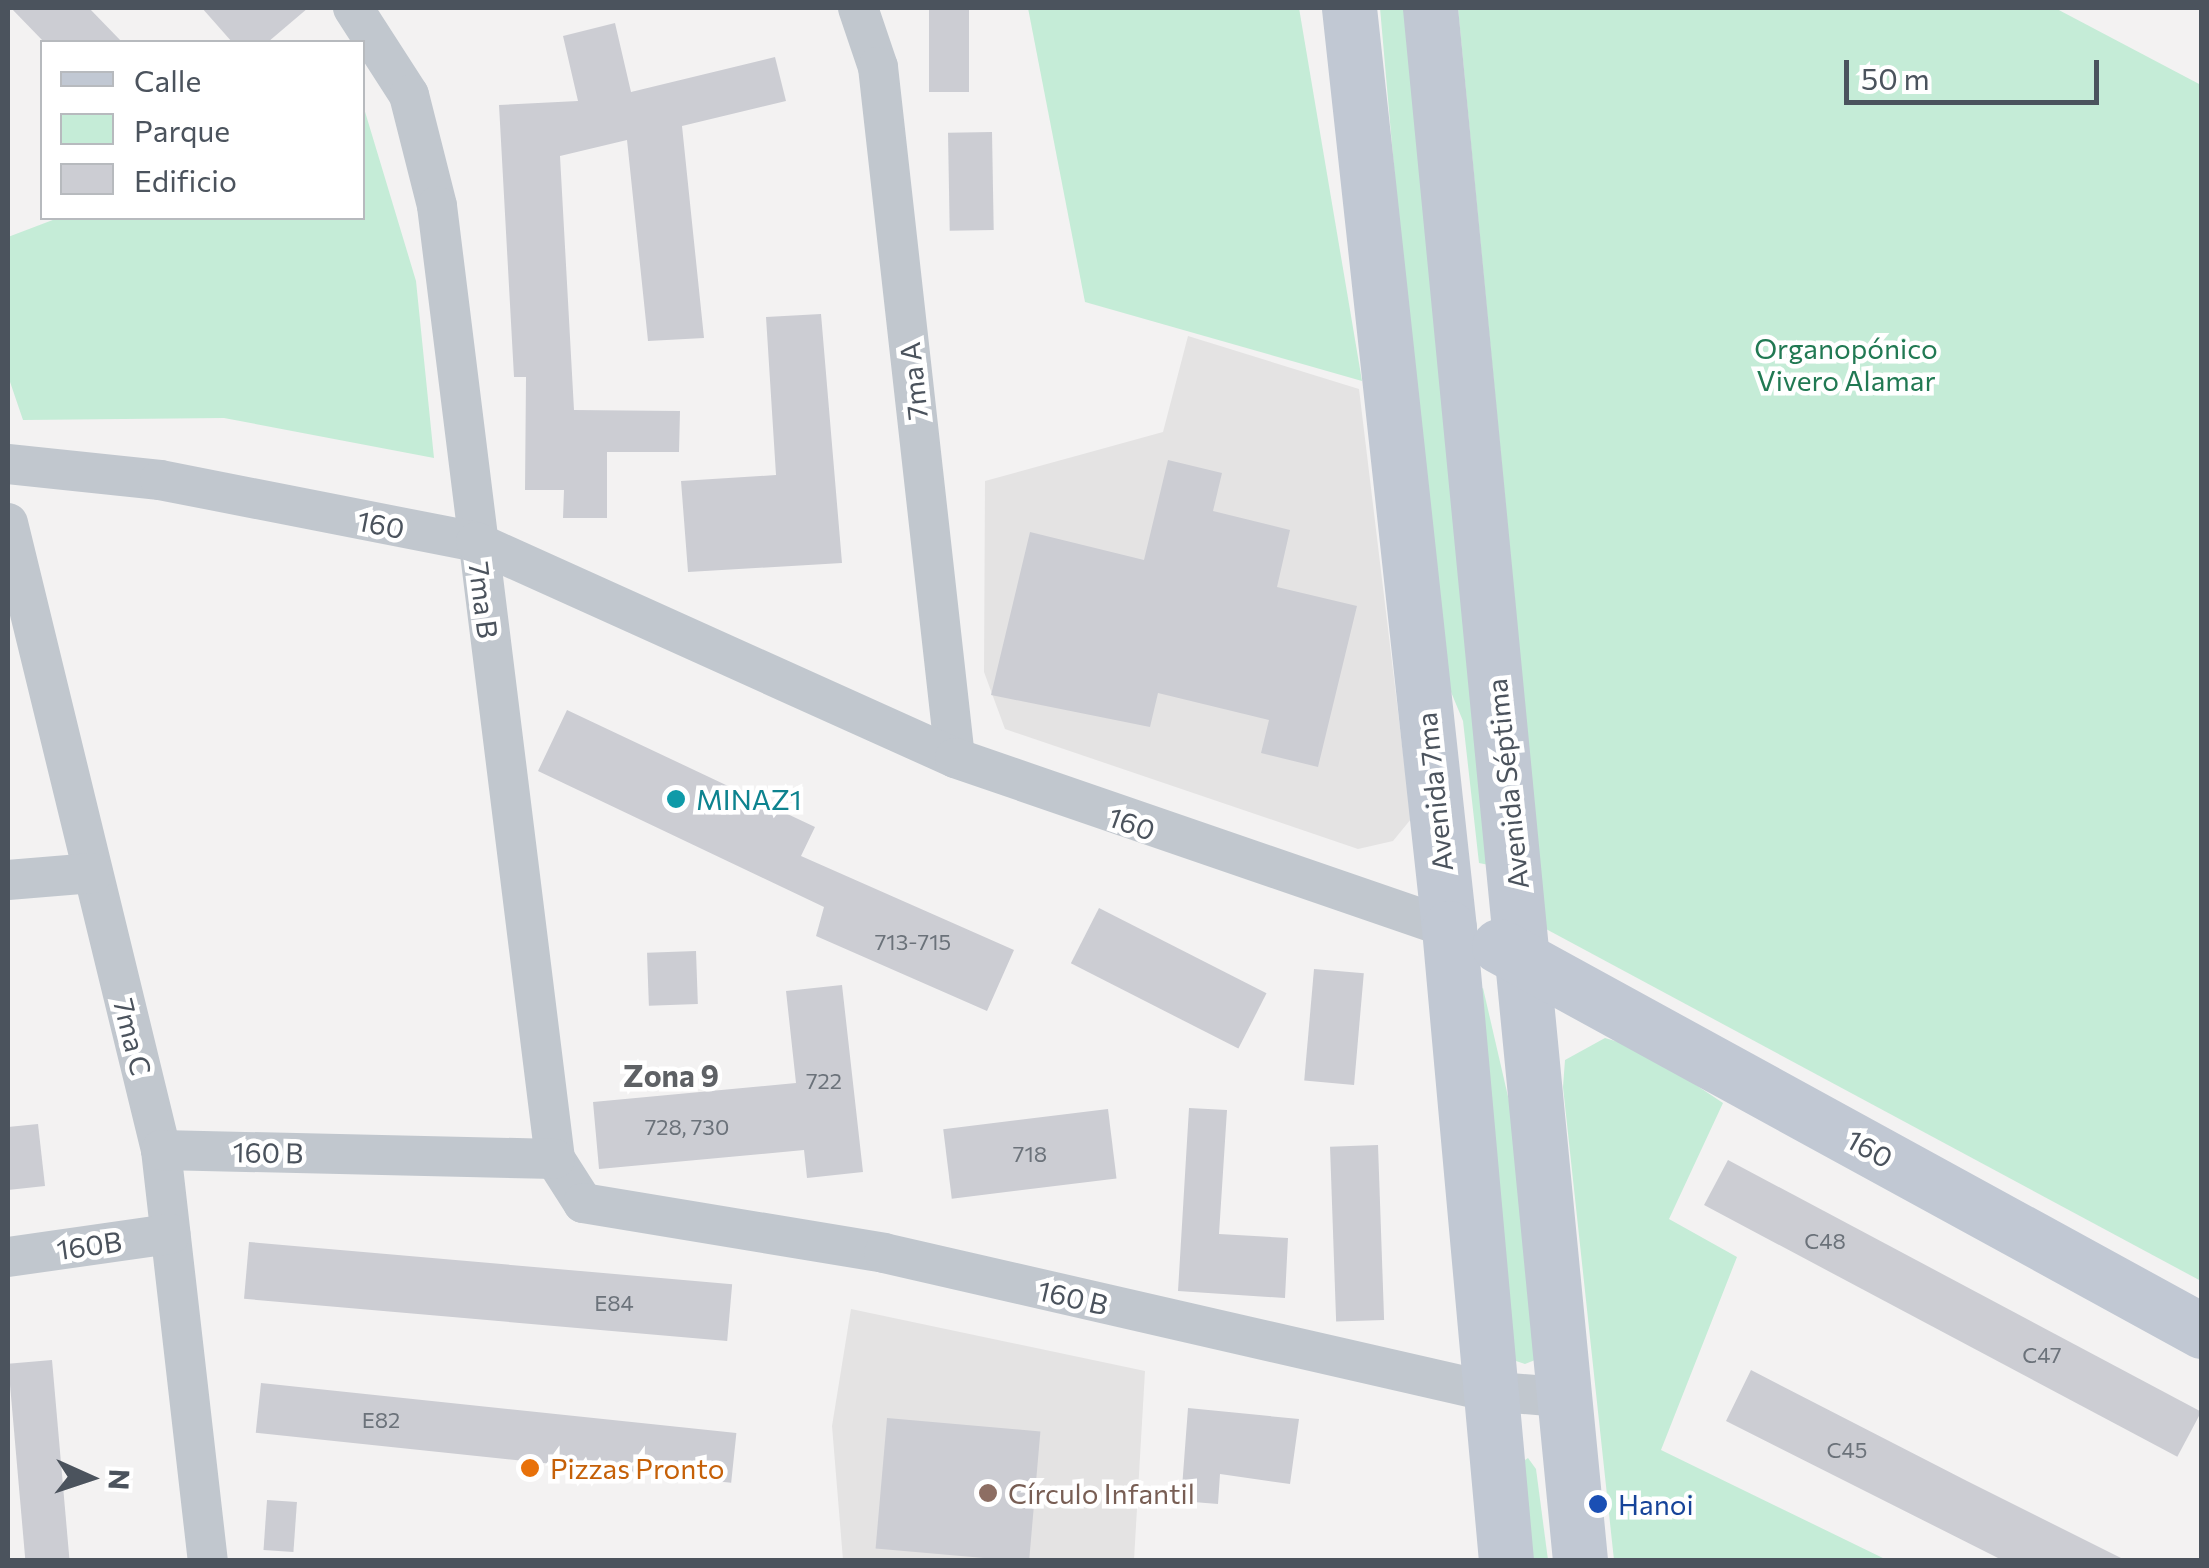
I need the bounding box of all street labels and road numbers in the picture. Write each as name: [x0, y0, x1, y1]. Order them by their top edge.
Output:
street label: 7ma A: [892, 340, 934, 422]
street label: 160: [355, 503, 407, 545]
street label: 7ma B: [463, 560, 505, 640]
street label: Avenida Séptima: [1479, 677, 1535, 891]
street label: Avenida 7ma: [1409, 711, 1459, 873]
street label: 160: [1104, 799, 1160, 847]
street label: 7ma C: [107, 995, 159, 1079]
street label: 160: [1841, 1122, 1899, 1174]
street label: 160 B: [232, 1135, 304, 1169]
street label: 160B: [54, 1224, 124, 1266]
street label: 160 B: [1035, 1273, 1111, 1321]

